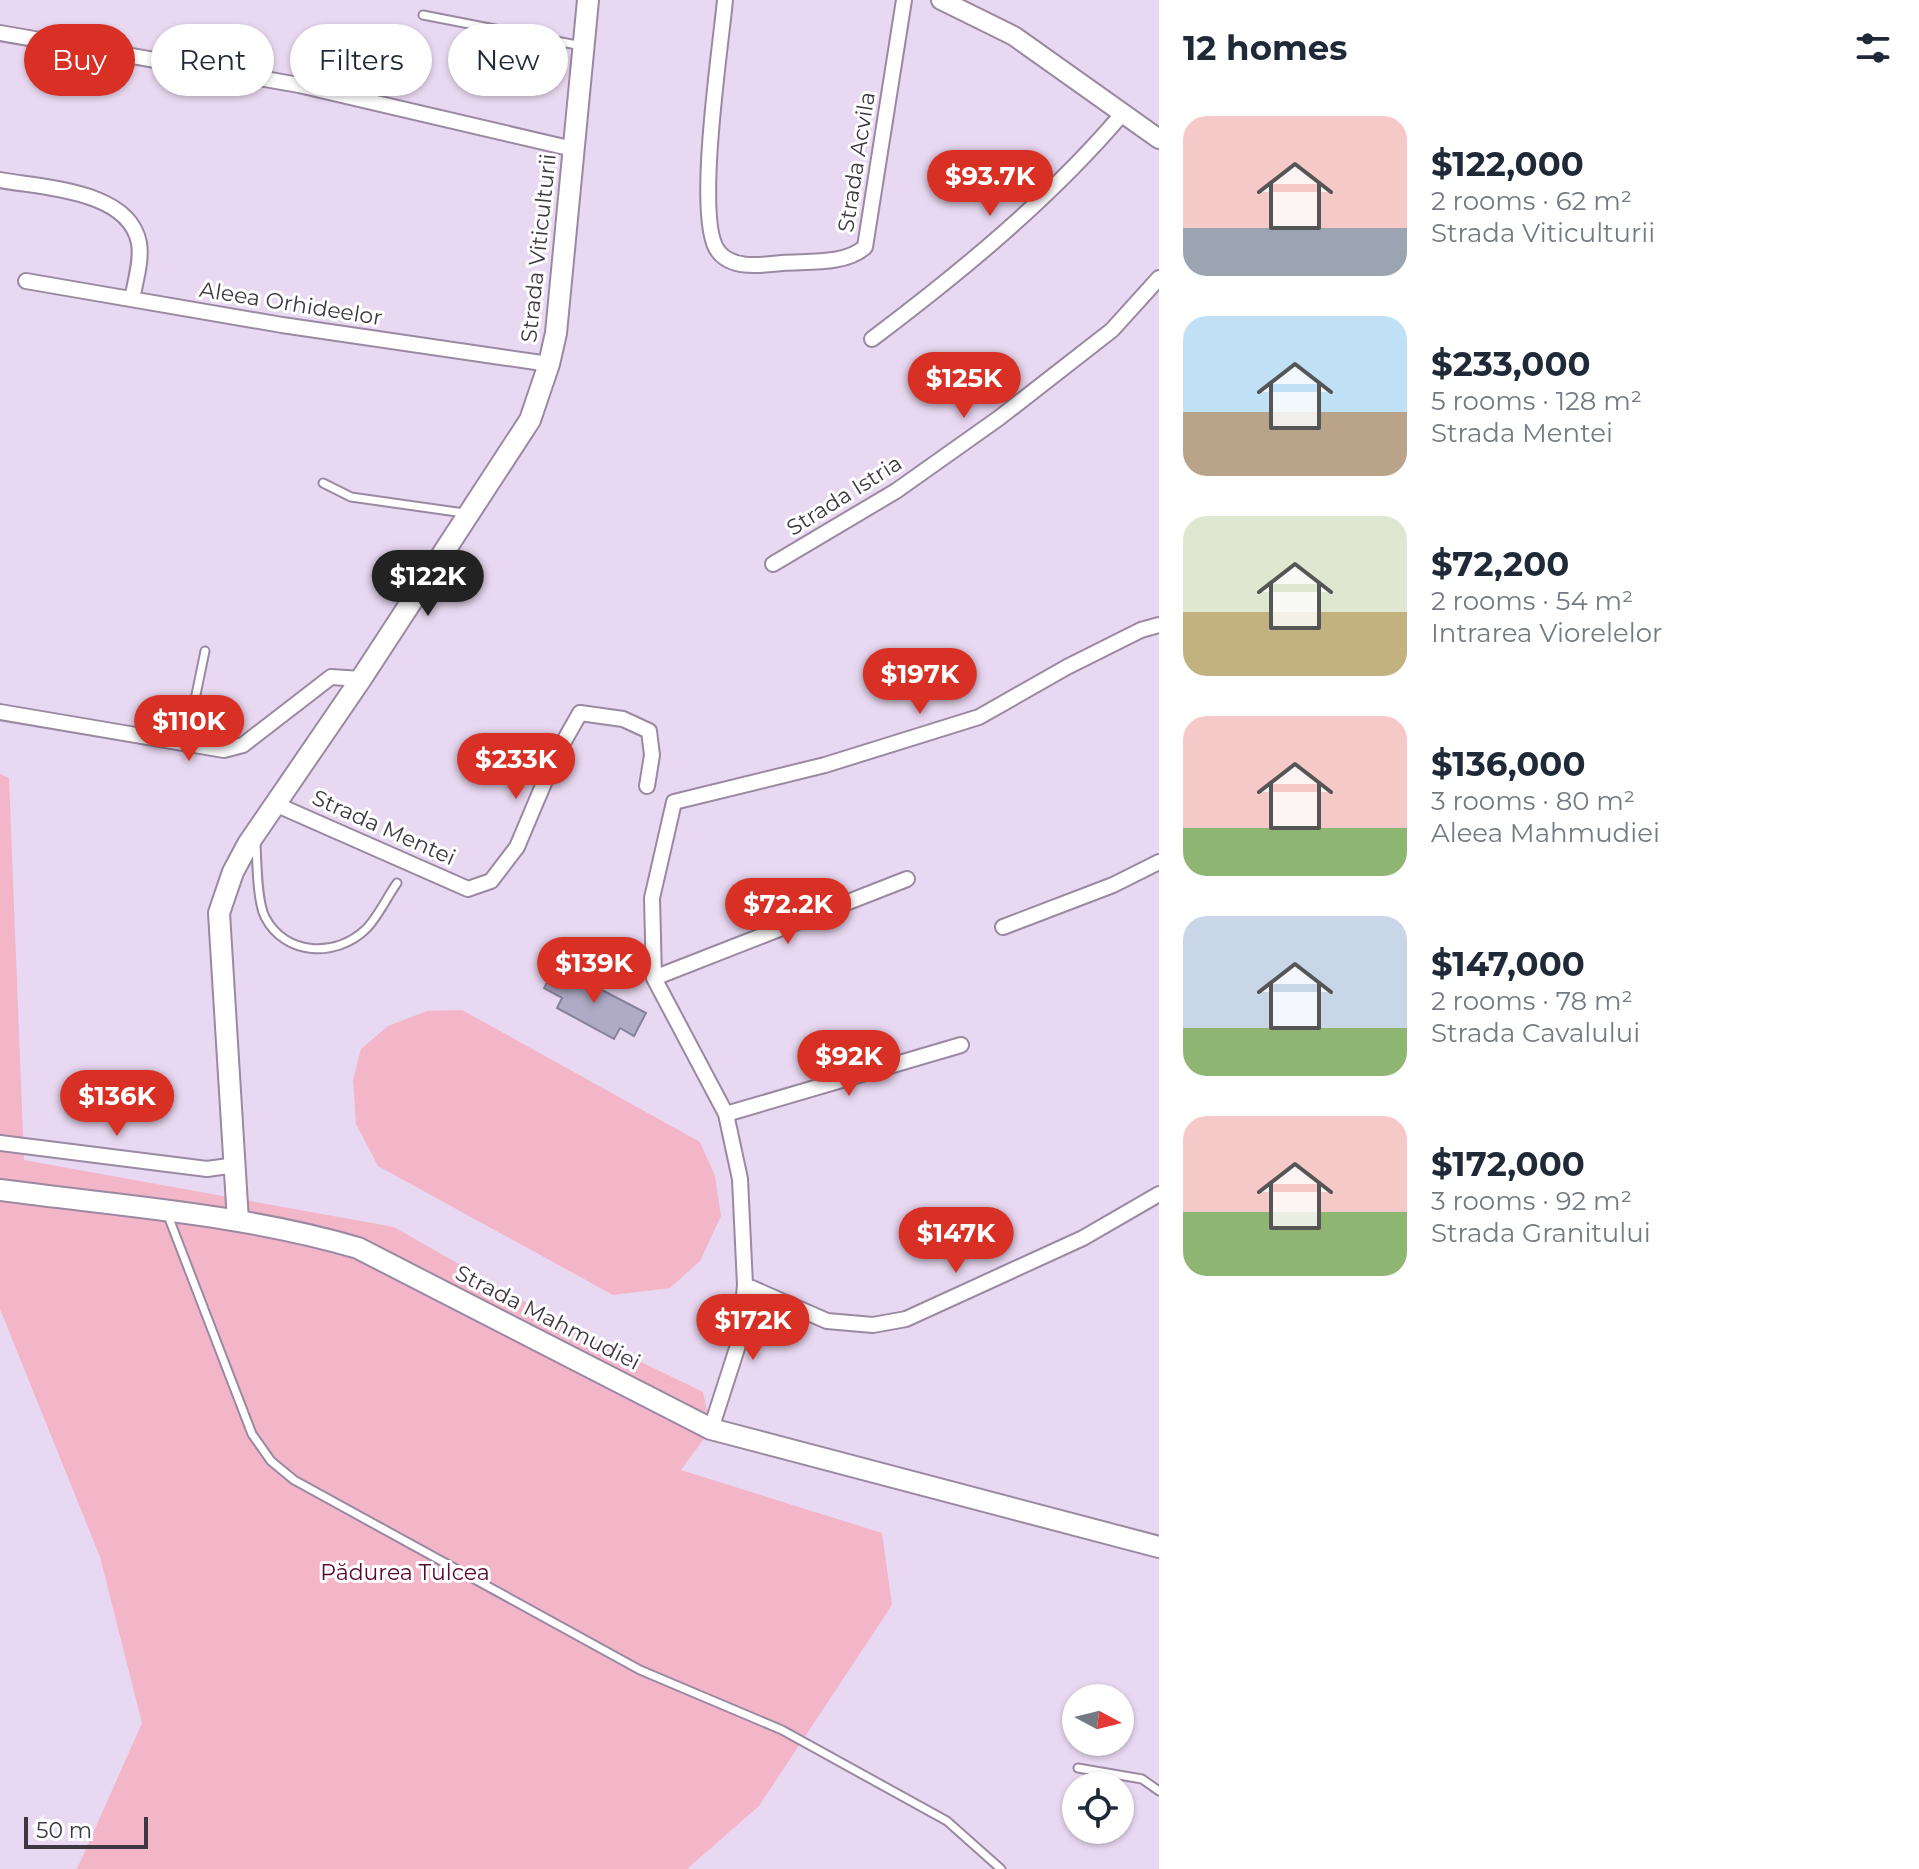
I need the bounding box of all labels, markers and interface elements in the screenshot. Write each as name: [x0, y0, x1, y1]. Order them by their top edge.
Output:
chip: Buy: [24, 24, 135, 96]
chip: Rent: [151, 24, 274, 96]
chip: Filters: [290, 24, 432, 96]
chip: New: [448, 24, 568, 96]
icon: filters: [1851, 26, 1895, 70]
text: 12 homes: [1183, 27, 1347, 69]
street label: Strada Acvila: [832, 90, 881, 234]
text: $122,000: [1431, 143, 1584, 185]
icon: home: [1247, 148, 1343, 244]
pin: $93.7K: [925, 150, 1055, 218]
street label: Strada Viticulturii: [515, 152, 562, 344]
text: $93.7K: [945, 160, 1035, 192]
text: 2 rooms · 62 m²: [1431, 185, 1632, 217]
text: Strada Viticulturii: [1431, 217, 1655, 249]
street label: Aleea Orhideelor: [198, 276, 384, 331]
text: $233,000: [1431, 343, 1591, 385]
icon: home: [1247, 348, 1343, 444]
pin: $125K: [908, 352, 1020, 420]
text: $125K: [926, 362, 1002, 394]
text: 5 rooms · 128 m²: [1431, 385, 1642, 417]
text: Strada Mentei: [1431, 417, 1613, 449]
street label: Strada Istria: [782, 449, 907, 542]
text: $72,200: [1431, 543, 1569, 585]
icon: home: [1247, 548, 1343, 644]
pin: $122K: [372, 550, 484, 618]
text: $122K: [390, 560, 466, 592]
text: 2 rooms · 54 m²: [1431, 585, 1633, 617]
text: Intrarea Viorelelor: [1431, 617, 1662, 649]
pin: $197K: [864, 648, 976, 716]
text: $197K: [881, 658, 959, 690]
pin: $110K: [133, 695, 245, 763]
text: $110K: [152, 705, 226, 737]
pin: $233K: [460, 733, 572, 801]
text: $233K: [475, 743, 557, 775]
text: $136,000: [1431, 743, 1586, 785]
icon: home: [1247, 748, 1343, 844]
street label: Strada Mentei: [308, 784, 460, 871]
text: 3 rooms · 80 m²: [1431, 785, 1635, 817]
text: Aleea Mahmudiei: [1431, 817, 1660, 849]
pin: $72.2K: [723, 878, 853, 946]
text: $72.2K: [743, 888, 833, 920]
pin: $139K: [538, 937, 650, 1005]
text: $147,000: [1431, 943, 1585, 985]
text: $139K: [555, 947, 633, 979]
icon: home: [1247, 948, 1343, 1044]
text: 2 rooms · 78 m²: [1431, 985, 1633, 1017]
text: Strada Cavalului: [1431, 1017, 1640, 1049]
pin: $92K: [802, 1030, 896, 1098]
text: $92K: [815, 1040, 883, 1072]
pin: $136K: [61, 1070, 173, 1138]
text: $136K: [78, 1080, 156, 1112]
text: $172,000: [1431, 1143, 1585, 1185]
icon: home: [1247, 1148, 1343, 1244]
text: 3 rooms · 92 m²: [1431, 1185, 1632, 1217]
pin: $147K: [900, 1207, 1012, 1275]
text: $147K: [917, 1217, 995, 1249]
text: Strada Granitului: [1431, 1217, 1651, 1249]
street label: Strada Mahmudiei: [451, 1259, 645, 1376]
pin: $172K: [697, 1294, 809, 1362]
text: $172K: [714, 1304, 792, 1336]
park label: Pădurea Tulcea: [320, 1559, 490, 1586]
north arrow: [1062, 1684, 1134, 1756]
map controls: [1062, 1684, 1134, 1844]
button: locate: [1062, 1772, 1134, 1844]
scale bar: [24, 1813, 148, 1849]
text: 50 m: [36, 1817, 92, 1844]

